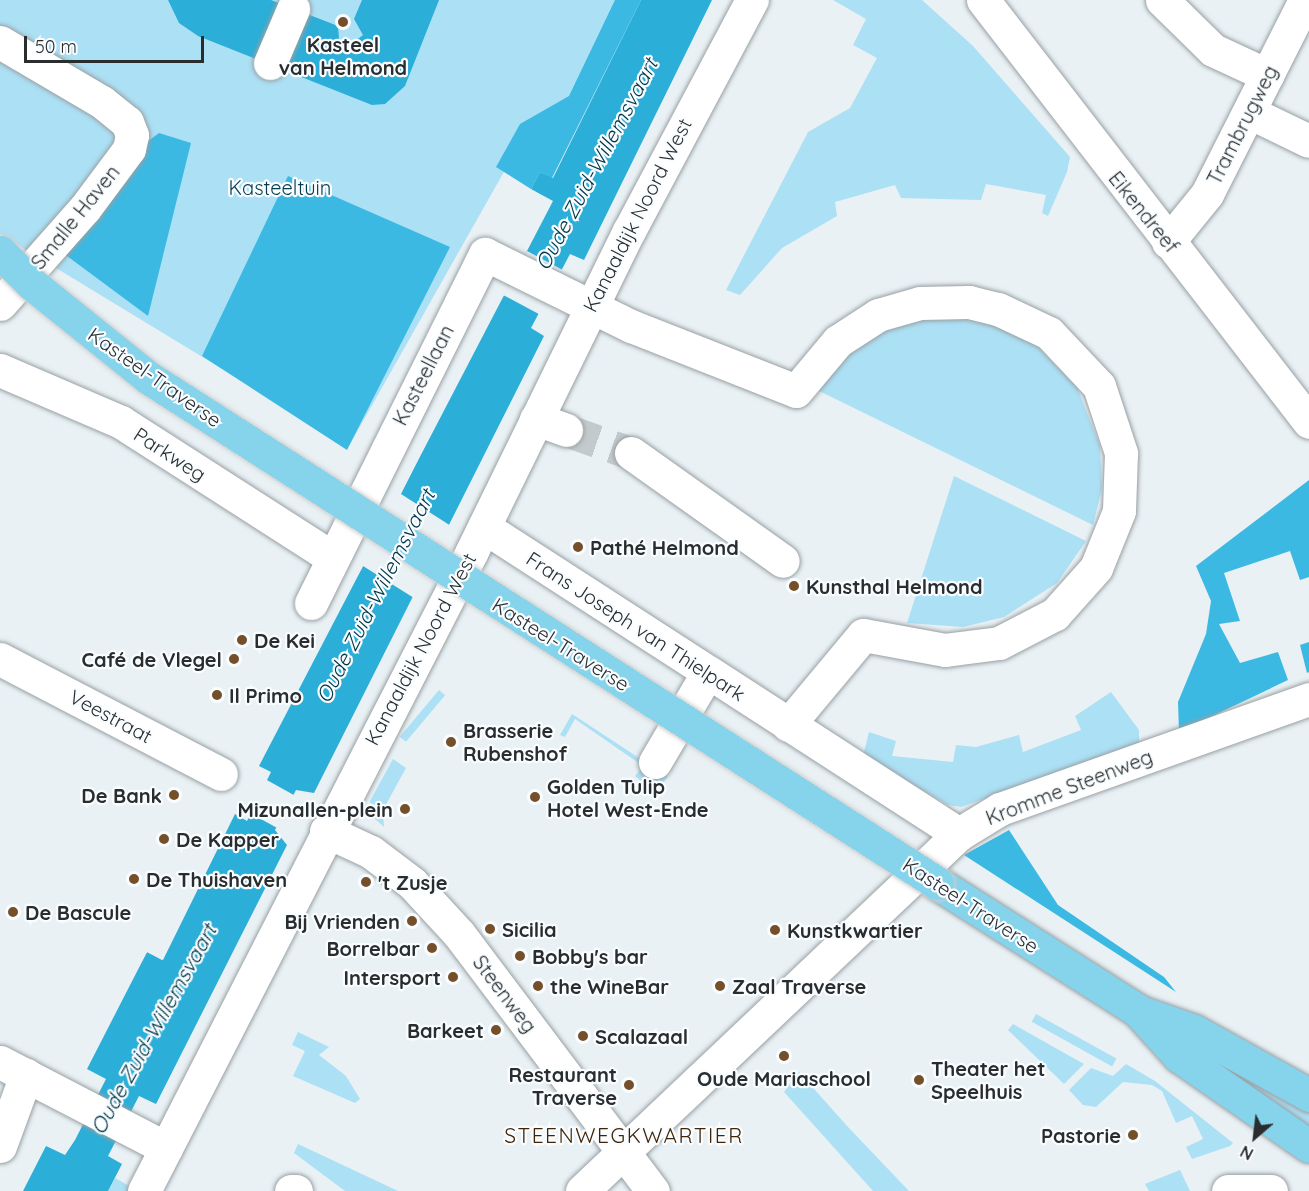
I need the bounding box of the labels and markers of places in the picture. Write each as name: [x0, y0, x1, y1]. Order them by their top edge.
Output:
marker: Kasteel van Helmond: [336, 15, 350, 29]
place label: Kasteel van Helmond: [279, 32, 407, 79]
place label: Pathé Helmond: [590, 535, 739, 559]
marker: Pathé Helmond: [571, 540, 585, 554]
place label: Kunsthal Helmond: [806, 574, 983, 598]
marker: Kunsthal Helmond: [787, 579, 801, 593]
place label: De Kei: [254, 628, 315, 652]
marker: De Kei: [235, 633, 249, 647]
place label: Café de Vlegel: [81, 647, 222, 671]
marker: Café de Vlegel: [227, 652, 241, 666]
place label: Il Primo: [229, 683, 302, 707]
marker: Il Primo: [210, 688, 224, 702]
place label: Brasserie Rubenshof: [463, 718, 567, 765]
marker: Brasserie Rubenshof: [444, 735, 458, 749]
place label: Golden Tulip Hotel West-Ende: [547, 774, 709, 821]
place label: De Bank: [81, 783, 162, 807]
marker: De Bank: [167, 788, 181, 802]
marker: Golden Tulip Hotel West-Ende: [528, 790, 542, 804]
place label: Mizunallen-plein: [238, 797, 393, 821]
marker: Mizunallen-plein: [398, 802, 412, 816]
place label: De Kapper: [176, 827, 279, 851]
marker: De Kapper: [157, 832, 171, 846]
place label: De Thuishaven: [146, 867, 287, 891]
place label: 't Zusje: [378, 870, 448, 894]
marker: De Thuishaven: [127, 872, 141, 886]
marker: 't Zusje: [359, 875, 373, 889]
place label: De Bascule: [25, 900, 131, 924]
marker: De Bascule: [6, 905, 20, 919]
place label: Bij Vrienden: [284, 909, 400, 933]
marker: Bij Vrienden: [405, 914, 419, 928]
place label: Sicilia: [502, 917, 556, 941]
place label: Kunstkwartier: [787, 918, 923, 942]
marker: Sicilia: [483, 922, 497, 936]
marker: Kunstkwartier: [768, 923, 782, 937]
place label: Borrelbar: [327, 936, 420, 960]
marker: Borrelbar: [425, 941, 439, 955]
place label: Bobby's bar: [532, 944, 648, 968]
marker: Bobby's bar: [513, 949, 527, 963]
place label: Intersport: [343, 965, 441, 989]
marker: Intersport: [446, 970, 460, 984]
place label: the WineBar: [550, 974, 669, 998]
place label: Zaal Traverse: [732, 974, 866, 998]
marker: the WineBar: [531, 979, 545, 993]
marker: Zaal Traverse: [713, 979, 727, 993]
place label: Barkeet: [407, 1018, 484, 1042]
marker: Barkeet: [489, 1023, 503, 1037]
place label: Scalazaal: [595, 1024, 688, 1048]
marker: Scalazaal: [576, 1029, 590, 1043]
marker: Oude Mariaschool: [777, 1049, 791, 1063]
place label: Theater het Speelhuis: [931, 1056, 1046, 1103]
place label: Restaurant Traverse: [509, 1062, 617, 1109]
place label: Oude Mariaschool: [697, 1066, 871, 1090]
marker: Theater het Speelhuis: [912, 1073, 926, 1087]
marker: Restaurant Traverse: [622, 1078, 636, 1092]
place label: Pastorie: [1041, 1123, 1121, 1147]
marker: Pastorie: [1126, 1128, 1140, 1142]

